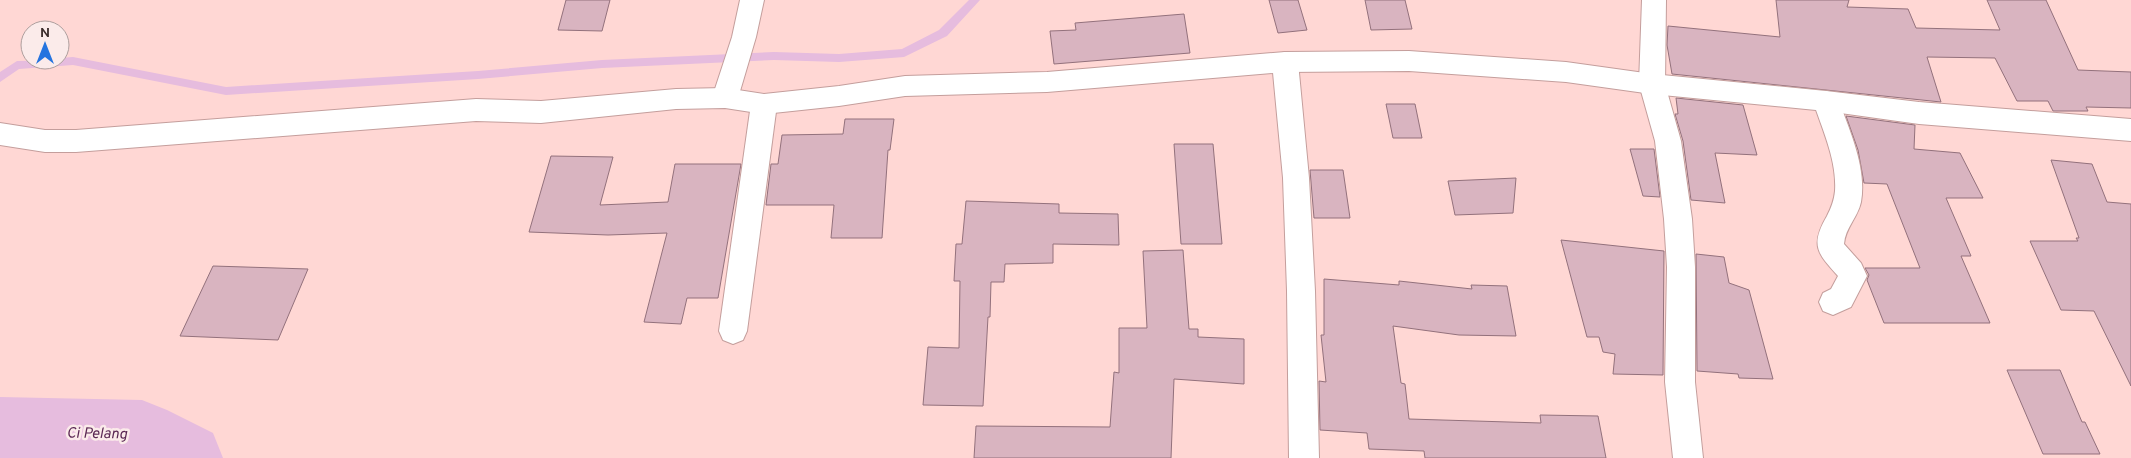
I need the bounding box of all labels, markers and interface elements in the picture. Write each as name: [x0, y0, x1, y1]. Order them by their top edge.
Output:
north arrow: [20, 20, 70, 70]
text: N: [40, 25, 50, 42]
water label: Ci Pelang: [66, 424, 128, 445]

